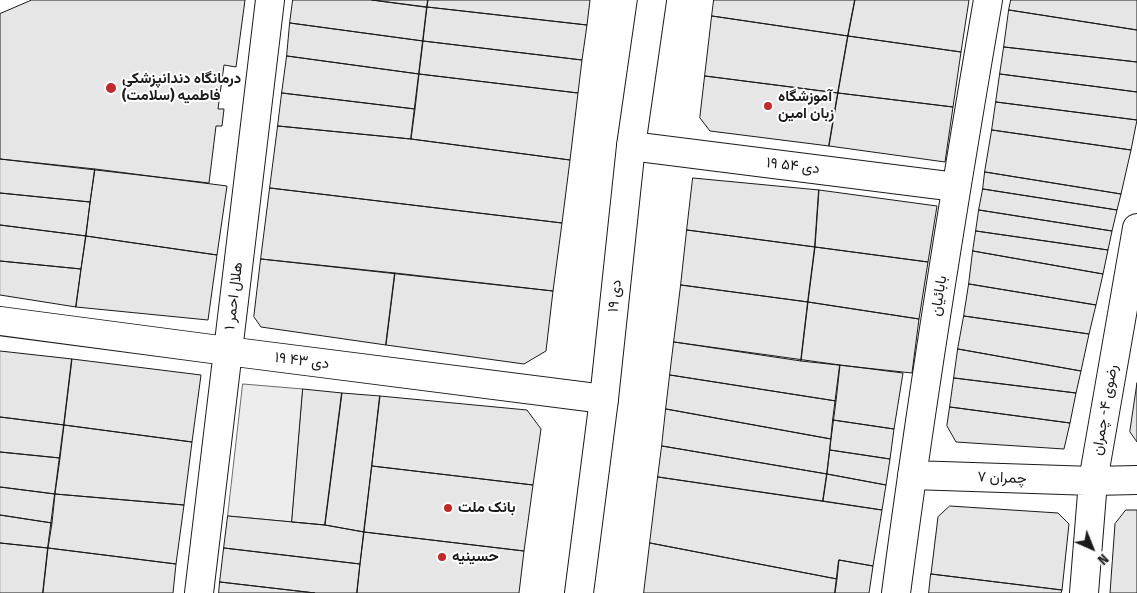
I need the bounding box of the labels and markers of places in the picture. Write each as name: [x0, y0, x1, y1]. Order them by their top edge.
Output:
place label: درمانگاه دندانپزشکی فاطمیه (سلامت): [122, 70, 241, 105]
marker: درمانگاه دندانپزشکی فاطمیه (سلامت): [104, 81, 118, 95]
place label: آموزشگاه زبان امین: [778, 88, 834, 123]
marker: آموزشگاه زبان امین: [762, 100, 774, 112]
place label: بانک ملت: [458, 499, 516, 517]
marker: بانک ملت: [442, 502, 454, 514]
place label: حسینیه: [452, 548, 499, 566]
marker: حسینیه: [436, 551, 448, 563]

